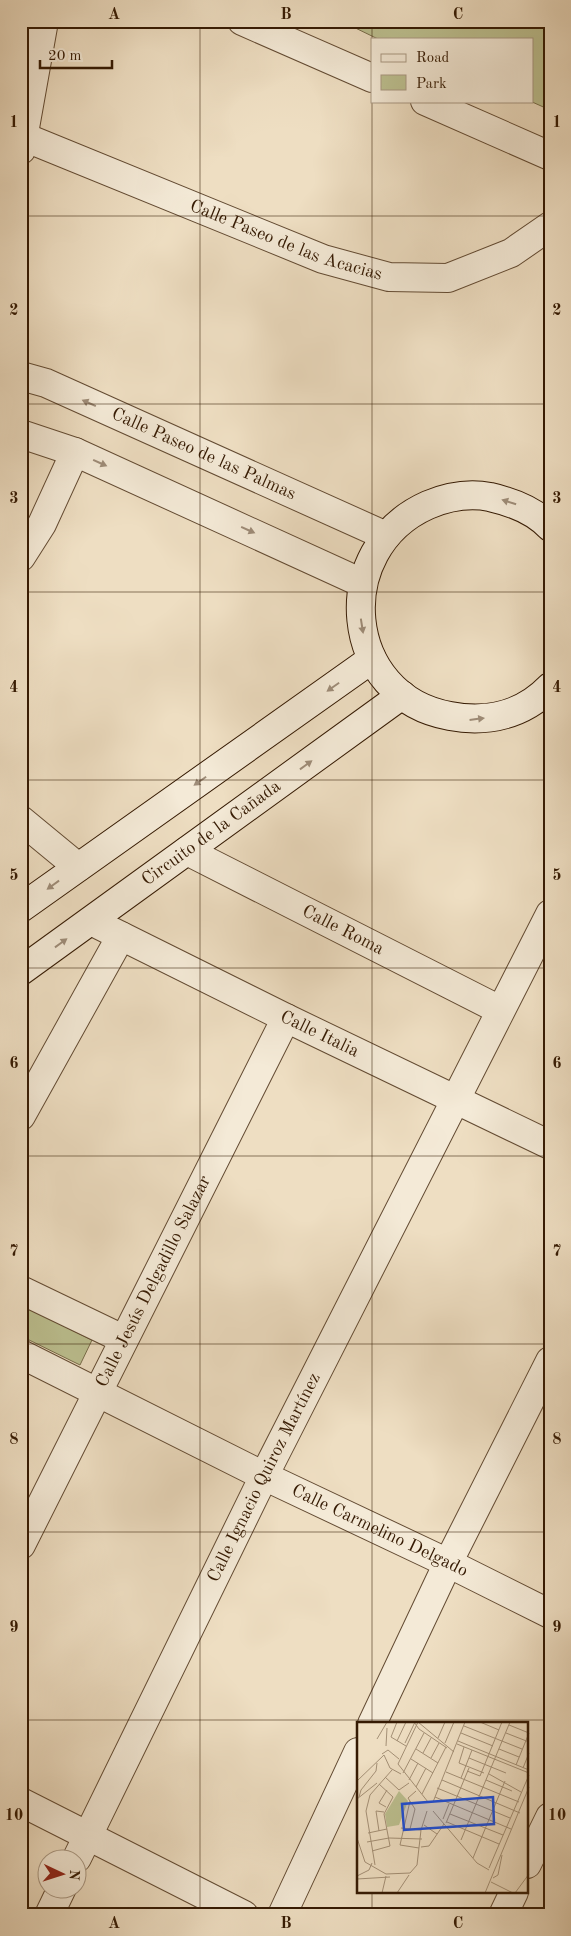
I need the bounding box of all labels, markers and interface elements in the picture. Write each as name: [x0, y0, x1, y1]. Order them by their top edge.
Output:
text: A: [108, 7, 120, 23]
text: B: [280, 7, 292, 23]
text: C: [453, 7, 463, 23]
scale bar: [40, 38, 112, 70]
legend: [371, 38, 534, 102]
text: 20 m: [48, 49, 82, 64]
text: Road: [416, 51, 450, 66]
text: Park: [416, 77, 447, 92]
text: 1: [9, 115, 19, 131]
text: 1: [552, 115, 562, 131]
street label: Calle Paseo de las Acacias: [187, 197, 384, 284]
text: 2: [9, 303, 19, 319]
text: 2: [552, 303, 562, 319]
one-way arrow: [82, 398, 96, 406]
street label: Calle Paseo de las Palmas: [109, 405, 299, 503]
one-way arrow: [93, 459, 107, 467]
text: 3: [9, 491, 19, 507]
text: 3: [552, 491, 562, 507]
one-way arrow: [501, 498, 516, 506]
one-way arrow: [240, 526, 255, 535]
one-way arrow: [359, 618, 367, 634]
text: 4: [9, 680, 19, 696]
text: 4: [552, 680, 562, 696]
one-way arrow: [326, 682, 340, 692]
one-way arrow: [470, 715, 486, 723]
one-way arrow: [299, 760, 313, 770]
one-way arrow: [193, 776, 207, 786]
street label: Circuito de la Cañada: [139, 777, 284, 889]
text: 5: [9, 868, 19, 884]
text: 5: [552, 868, 562, 884]
one-way arrow: [46, 880, 60, 890]
street label: Calle Roma: [299, 902, 387, 958]
one-way arrow: [54, 938, 68, 948]
street label: Calle Italia: [277, 1008, 362, 1061]
text: 6: [9, 1056, 19, 1072]
text: 6: [552, 1056, 562, 1072]
street label: Calle Jesús Delgadillo Salazar: [93, 1172, 214, 1390]
text: 7: [9, 1244, 19, 1260]
text: 7: [552, 1244, 562, 1260]
street label: Calle Ignacio Quiroz Martínez: [205, 1370, 324, 1585]
text: 8: [9, 1432, 19, 1448]
text: 8: [552, 1432, 562, 1448]
street label: Calle Carmelino Delgado: [289, 1481, 471, 1580]
text: 9: [9, 1620, 19, 1636]
text: 9: [552, 1620, 562, 1636]
inset map: [357, 1722, 528, 1894]
text: 10: [5, 1808, 23, 1824]
text: 10: [548, 1808, 566, 1824]
north arrow: [38, 1848, 88, 1898]
text: N: [67, 1869, 81, 1881]
text: A: [108, 1916, 120, 1932]
text: B: [280, 1916, 292, 1932]
text: C: [453, 1916, 463, 1932]

